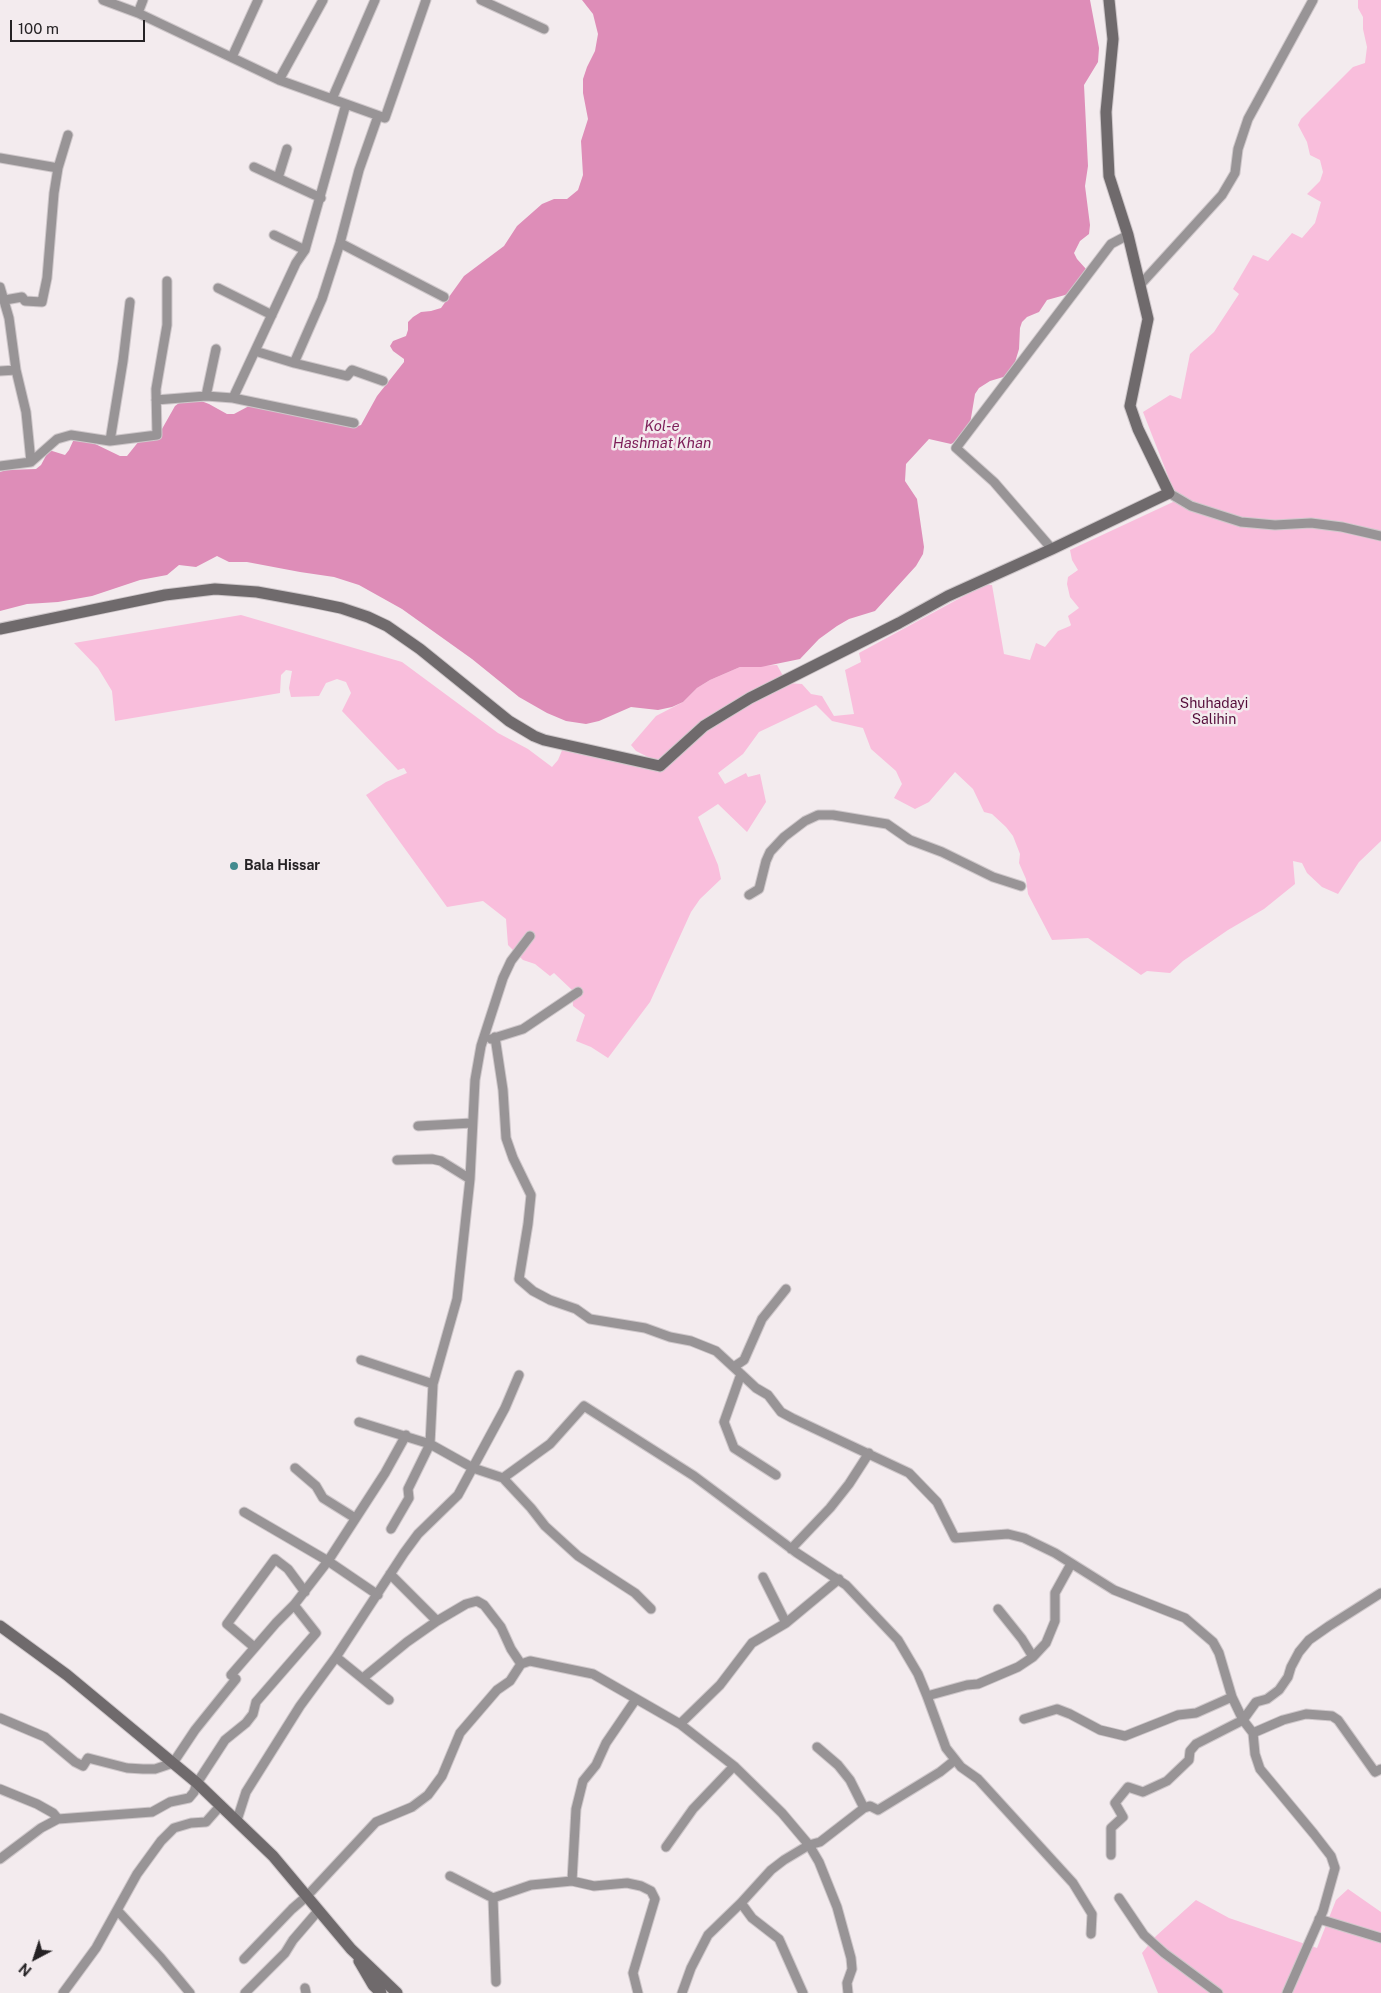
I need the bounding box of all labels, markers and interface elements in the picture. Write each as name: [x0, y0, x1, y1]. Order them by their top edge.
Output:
scale bar: [12, 10, 148, 42]
text: 100 m: [18, 20, 59, 37]
water label: Kol-e Hashmat Khan: [613, 417, 711, 452]
park label: Shuhadayi Salihin: [1180, 696, 1248, 729]
place label: Bala Hissar: [244, 858, 320, 874]
marker: Bala Hissar: [228, 860, 240, 872]
north arrow: [10, 1933, 60, 1983]
text: N: [16, 1960, 35, 1979]

